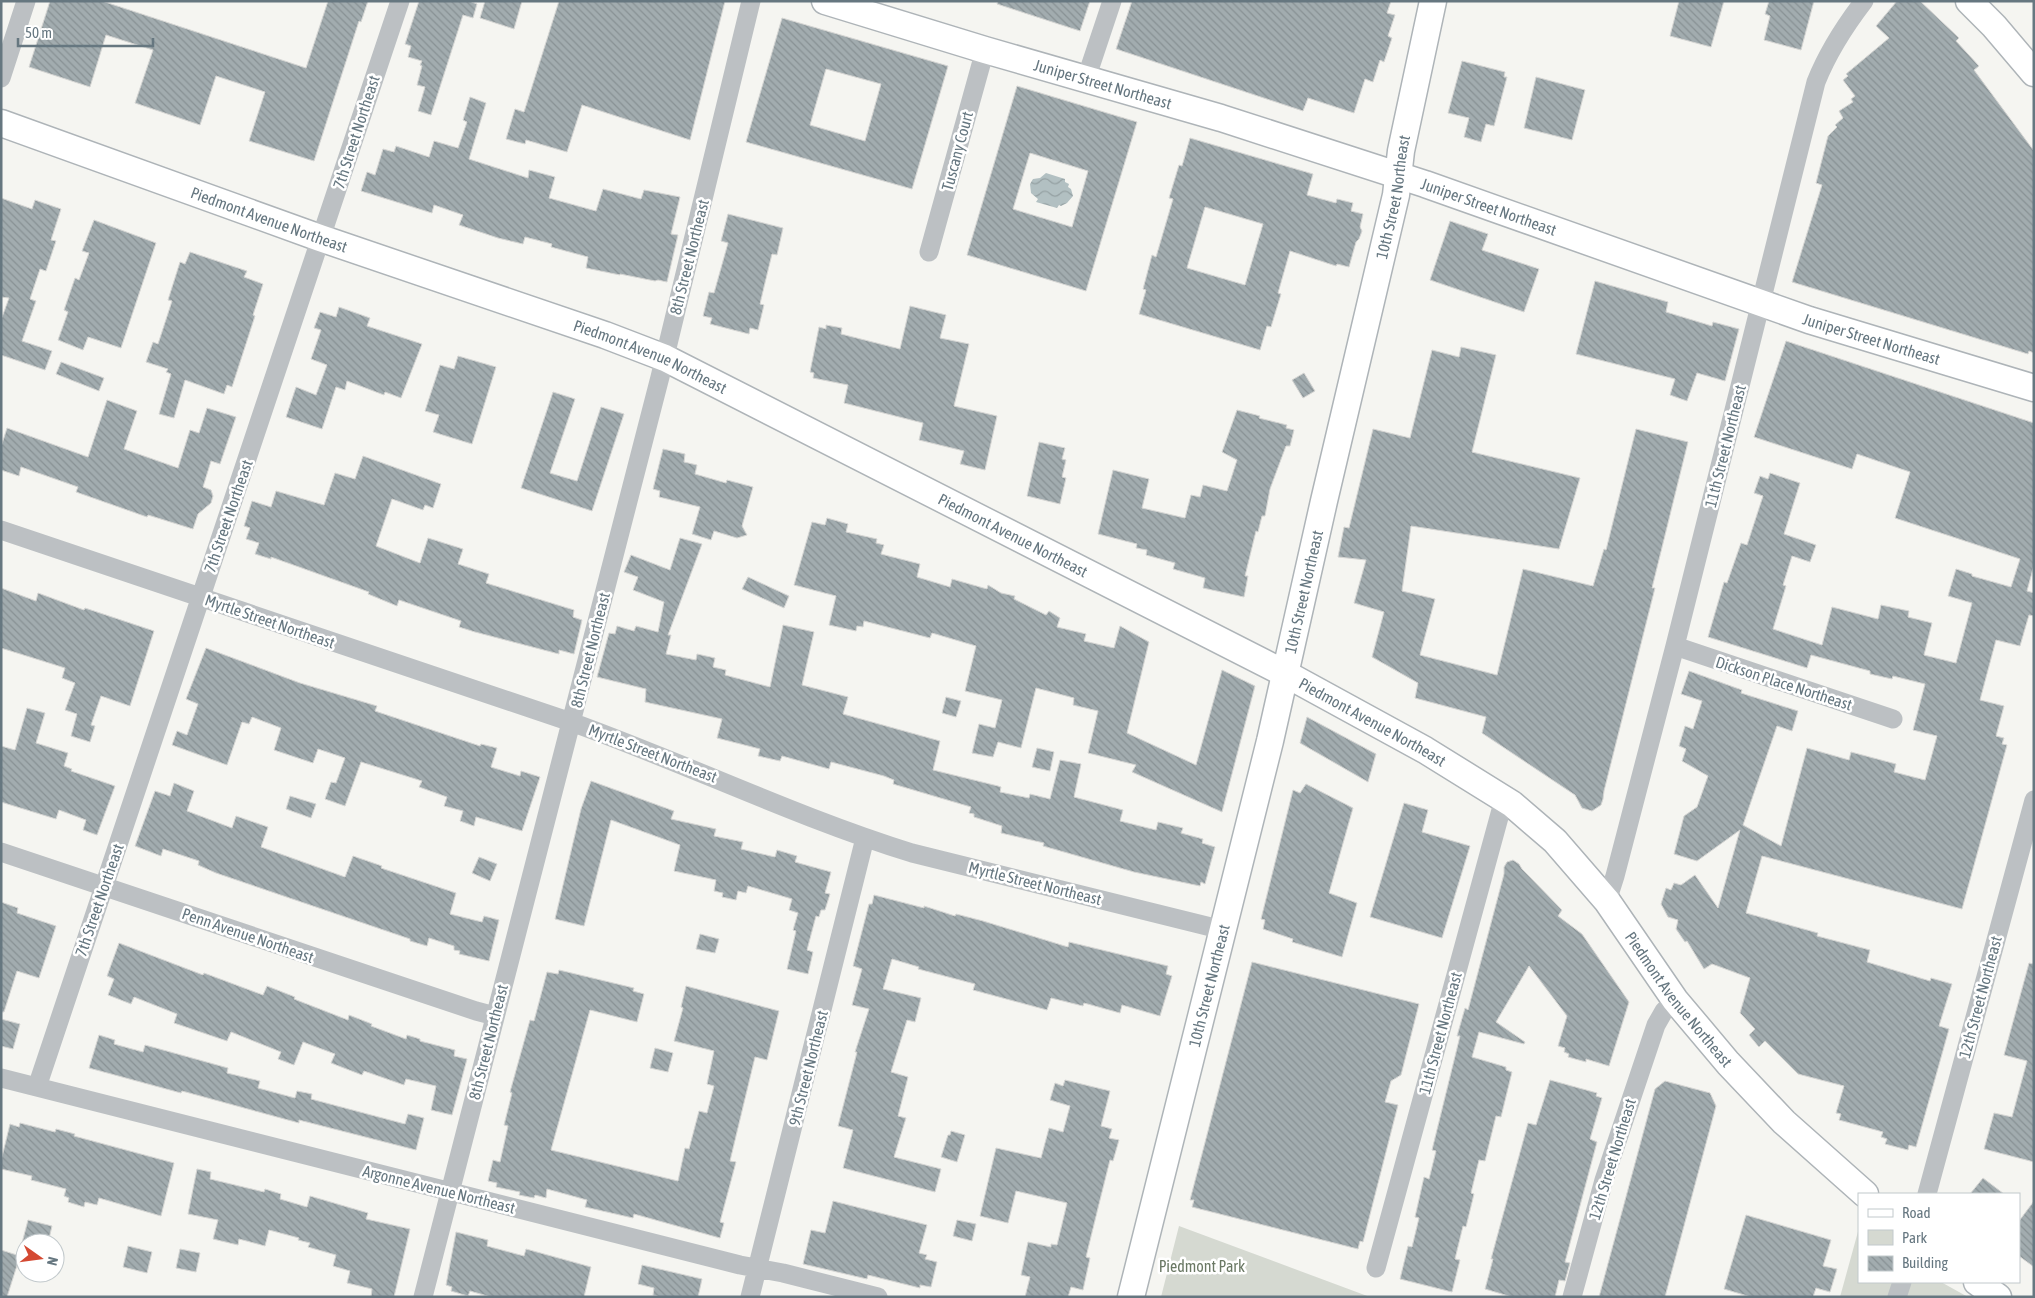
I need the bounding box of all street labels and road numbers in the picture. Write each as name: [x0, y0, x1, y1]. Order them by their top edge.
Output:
street label: Juniper Street Northeast: [1032, 56, 1174, 112]
street label: 7th Street Northeast: [329, 73, 383, 191]
street label: Tuscany Court: [938, 109, 977, 193]
street label: 10th Street Northeast: [1372, 133, 1413, 261]
street label: Juniper Street Northeast: [1419, 174, 1559, 239]
street label: Piedmont Avenue Northeast: [188, 183, 350, 256]
street label: 8th Street Northeast: [666, 197, 712, 317]
street label: Juniper Street Northeast: [1800, 310, 1943, 368]
street label: Piedmont Avenue Northeast: [571, 316, 730, 397]
street label: 11th Street Northeast: [1701, 382, 1749, 509]
street label: 7th Street Northeast: [200, 457, 256, 575]
street label: Piedmont Avenue Northeast: [935, 490, 1091, 581]
street label: 10th Street Northeast: [1281, 528, 1326, 655]
street label: Myrtle Street Northeast: [202, 590, 338, 653]
street label: 8th Street Northeast: [567, 590, 613, 710]
street label: Dickson Place Northeast: [1713, 652, 1855, 714]
street label: Piedmont Avenue Northeast: [1296, 674, 1450, 770]
street label: Myrtle Street Northeast: [586, 720, 720, 787]
street label: 7th Street Northeast: [71, 841, 127, 959]
street label: Myrtle Street Northeast: [967, 858, 1104, 909]
street label: Penn Avenue Northeast: [180, 904, 317, 966]
street label: 10th Street Northeast: [1185, 922, 1233, 1049]
street label: Piedmont Avenue Northeast: [1622, 928, 1736, 1071]
street label: 12th Street Northeast: [1955, 934, 2005, 1060]
street label: 11th Street Northeast: [1415, 970, 1465, 1096]
street label: 8th Street Northeast: [465, 982, 511, 1102]
street label: 9th Street Northeast: [785, 1008, 831, 1128]
street label: 12th Street Northeast: [1585, 1096, 1639, 1222]
street label: Argonne Avenue Northeast: [361, 1161, 517, 1218]

